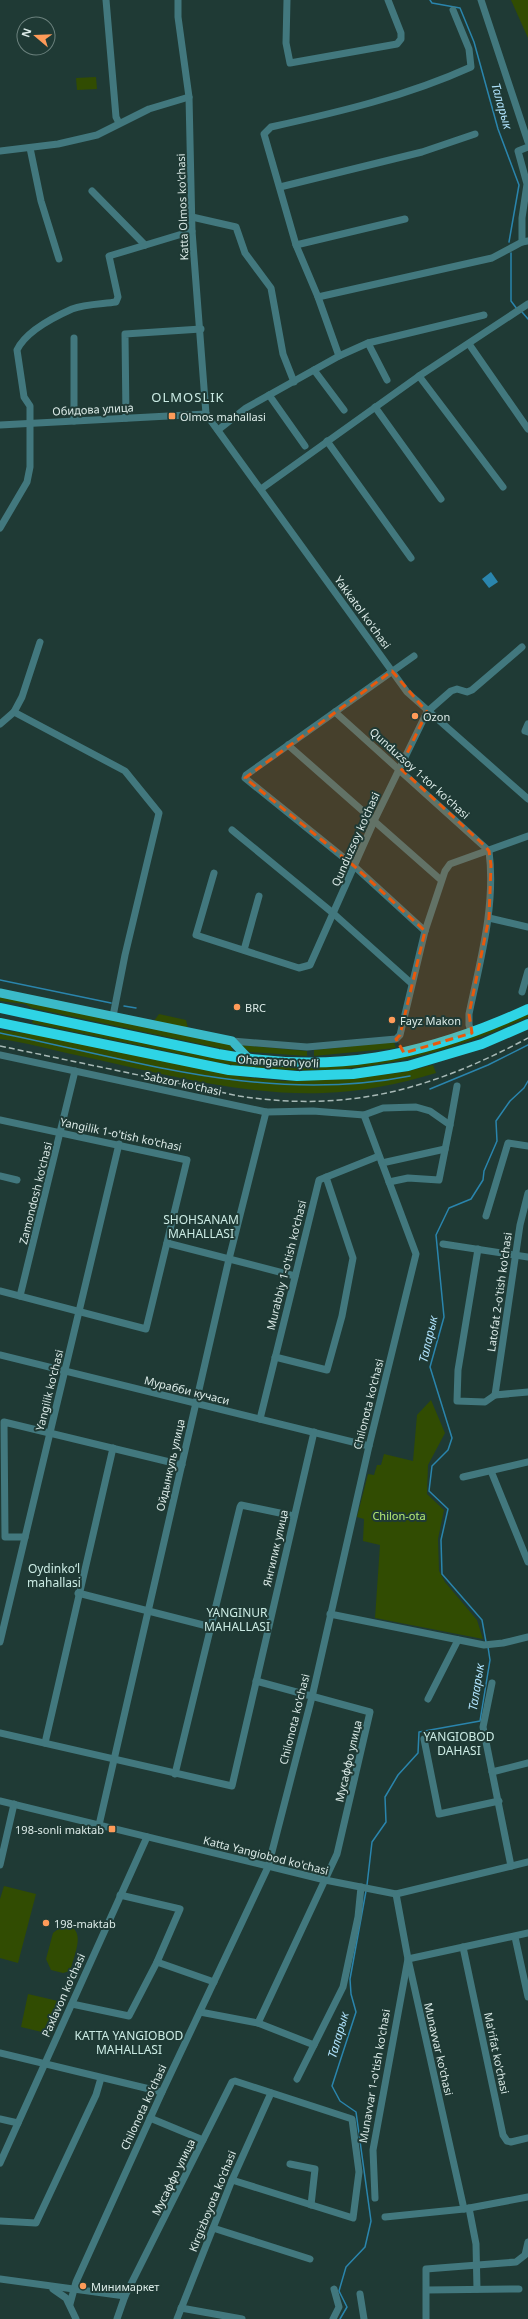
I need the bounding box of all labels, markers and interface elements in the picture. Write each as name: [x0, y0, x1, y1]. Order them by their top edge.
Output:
north arrow: [16, 16, 56, 56]
text: N: [18, 26, 35, 39]
water label: Таларык: [487, 81, 517, 132]
street label: Katta Olmos ko'chasi: [173, 153, 191, 261]
district label: OLMOSLIK: [151, 388, 225, 406]
street label: Обидова улица: [52, 399, 134, 419]
place label: Olmos mahallasi: [180, 409, 266, 424]
marker: Olmos mahallasi: [167, 411, 177, 421]
street label: Yakkatol ko'chasi: [331, 573, 395, 651]
place label: Ozon: [423, 709, 450, 724]
marker: Ozon: [410, 711, 420, 721]
street label: Qunduzsoy 1-tor ko'chasi: [367, 724, 473, 822]
street label: Qunduzsoy ko'chasi: [327, 790, 383, 888]
place label: BRC: [245, 1000, 266, 1015]
marker: BRC: [232, 1002, 242, 1012]
place label: Fayz Makon: [400, 1013, 461, 1028]
marker: Fayz Makon: [387, 1015, 397, 1025]
street label: Ohangaron yoʻli: [237, 1051, 319, 1071]
street label: Sabzor ko'chasi: [143, 1067, 223, 1099]
street label: Yangilik 1-o'tish ko'chasi: [59, 1114, 183, 1154]
street label: Zamondosh ko'chasi: [15, 1140, 55, 1246]
street label: Murabbiy 1-o'tish ko'chasi: [263, 1199, 309, 1331]
district label: SHOHSANAM MAHALLASI: [163, 1211, 239, 1242]
street label: Latofat 2-o'tish ko'chasi: [483, 1231, 515, 1353]
water label: Таларык: [414, 1313, 442, 1364]
street label: Yangilik ko'chasi: [32, 1348, 66, 1432]
street label: Chilonota ko'chasi: [349, 1357, 387, 1451]
street label: Мурабби кучаси: [143, 1372, 231, 1408]
street label: Ойдынкуль улица: [152, 1417, 188, 1513]
street label: Янгилик улица: [259, 1508, 291, 1588]
park label: Chilon-ota: [372, 1508, 426, 1523]
district label: Oydinkoʻl mahallasi: [27, 1560, 81, 1591]
district label: YANGINUR MAHALLASI: [204, 1604, 270, 1635]
water label: Таларык: [464, 1661, 488, 1712]
street label: Chilonota ko'chasi: [275, 1672, 313, 1766]
street label: Мусаффо улица: [331, 1719, 365, 1803]
district label: YANGIOBOD DAHASI: [424, 1728, 495, 1759]
place label: 198-sonli maktab: [15, 1822, 104, 1837]
marker: 198-sonli maktab: [107, 1824, 117, 1834]
street label: Katta Yangiobod ko'chasi: [202, 1832, 330, 1878]
place label: 198-maktab: [54, 1916, 116, 1931]
marker: 198-maktab: [41, 1918, 51, 1928]
street label: Paxlavon ko'chasi: [38, 1951, 88, 2039]
street label: Munavvar ko'chasi: [421, 2001, 457, 2097]
street label: Munavvar 1-o'tish ko'chasi: [355, 2008, 393, 2144]
water label: Таларык: [323, 2009, 353, 2060]
street label: Ma'rifat ko'chasi: [481, 2011, 513, 2095]
district label: KATTA YANGIOBOD MAHALLASI: [75, 2027, 184, 2058]
street label: Chilonota ko'chasi: [117, 2062, 169, 2152]
street label: Мусаффо улица: [148, 2136, 198, 2218]
street label: Kirgizboyota ko'chasi: [185, 2148, 239, 2254]
place label: Минимаркет: [91, 2279, 159, 2294]
marker: Минимаркет: [78, 2281, 88, 2291]

